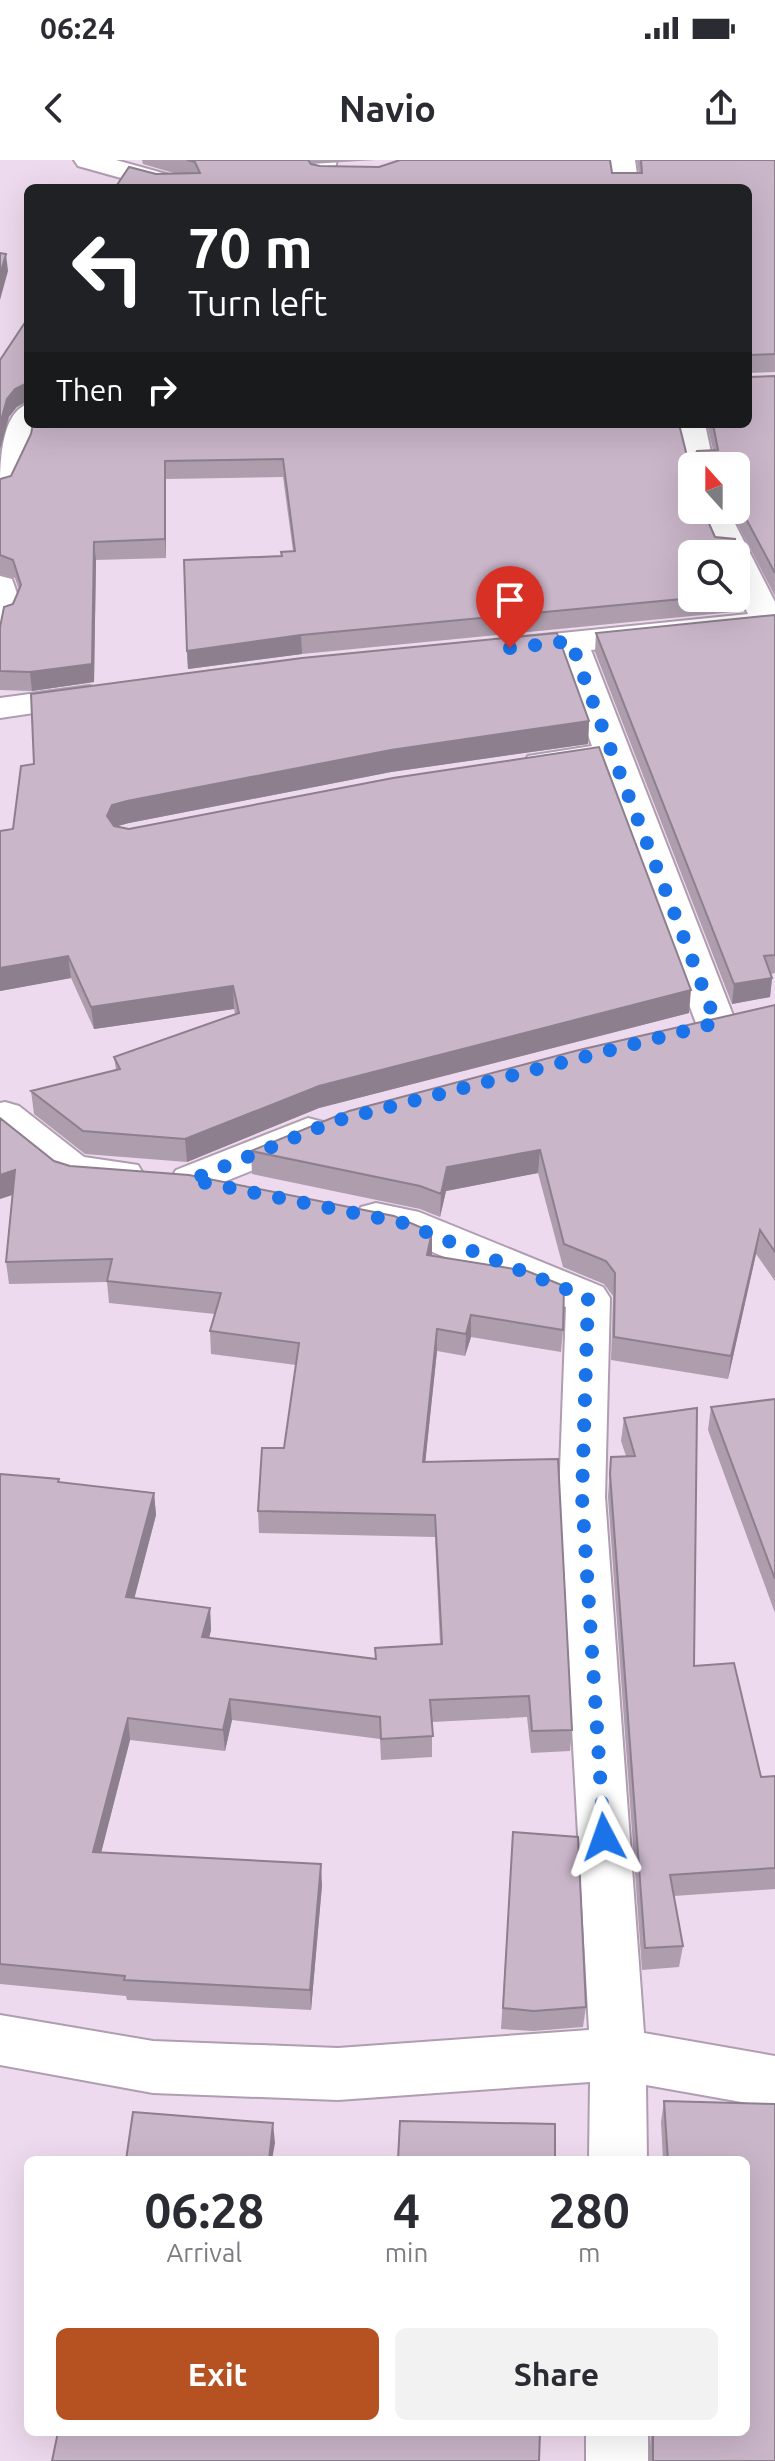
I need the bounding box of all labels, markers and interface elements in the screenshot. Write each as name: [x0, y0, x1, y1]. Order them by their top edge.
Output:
text: 06:24: [40, 11, 115, 45]
icon: back: [32, 86, 76, 130]
icon: share: [699, 86, 743, 130]
text: Navio: [339, 88, 436, 129]
icon: left: [56, 216, 160, 320]
text: 70 m: [188, 216, 313, 279]
text: Turn left: [188, 282, 327, 323]
icon: right: [140, 368, 184, 412]
text: Then: [56, 373, 124, 407]
north arrow: [678, 452, 750, 524]
map controls: [678, 452, 750, 612]
button: search: [678, 540, 750, 612]
pin: [476, 566, 544, 648]
icon: arrive: [488, 578, 532, 622]
position arrow: [562, 1795, 646, 1879]
text: 06:28: [144, 2183, 264, 2237]
text: 4: [393, 2183, 420, 2237]
text: 280: [549, 2183, 630, 2237]
text: Arrival: [166, 2238, 242, 2267]
text: min: [385, 2238, 428, 2267]
text: m: [578, 2238, 600, 2267]
button: Exit: [56, 2328, 379, 2420]
button: Share: [395, 2328, 718, 2420]

